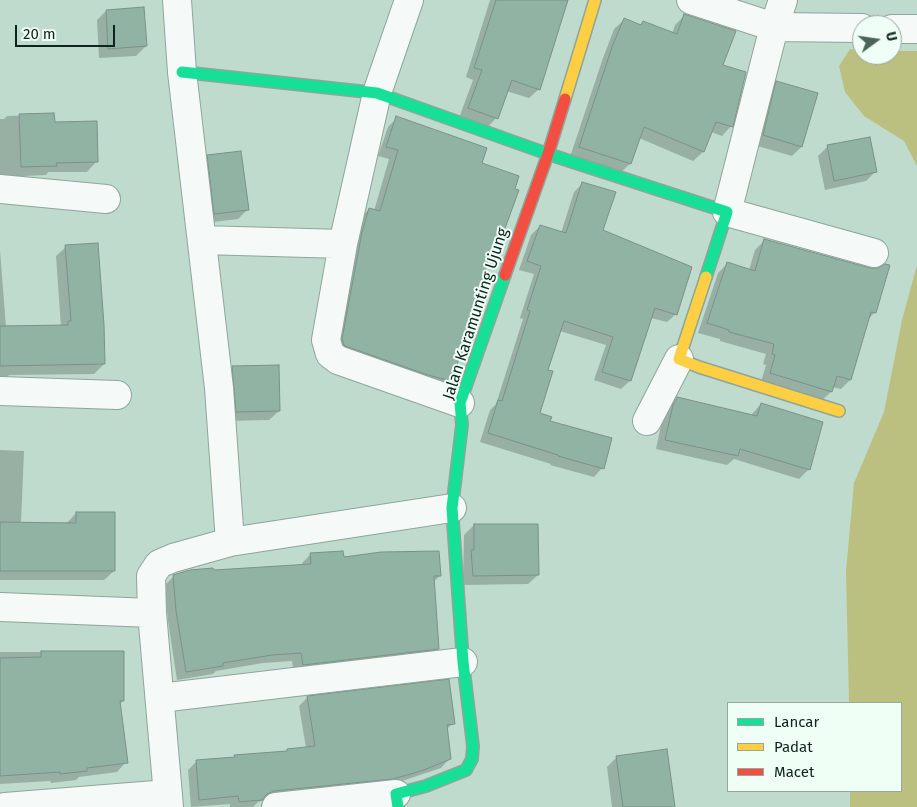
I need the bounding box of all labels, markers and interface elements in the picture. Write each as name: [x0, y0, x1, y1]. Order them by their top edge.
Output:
scale bar: [18, 15, 118, 47]
north arrow: [852, 15, 902, 65]
text: 20 m: [23, 25, 56, 43]
text: U: [882, 30, 900, 43]
street label: Jalan Karamunting Ujung: [439, 226, 513, 402]
legend: [727, 702, 902, 792]
text: Lancar: [774, 713, 819, 731]
text: Padat: [774, 738, 813, 756]
text: Macet: [774, 763, 814, 781]

